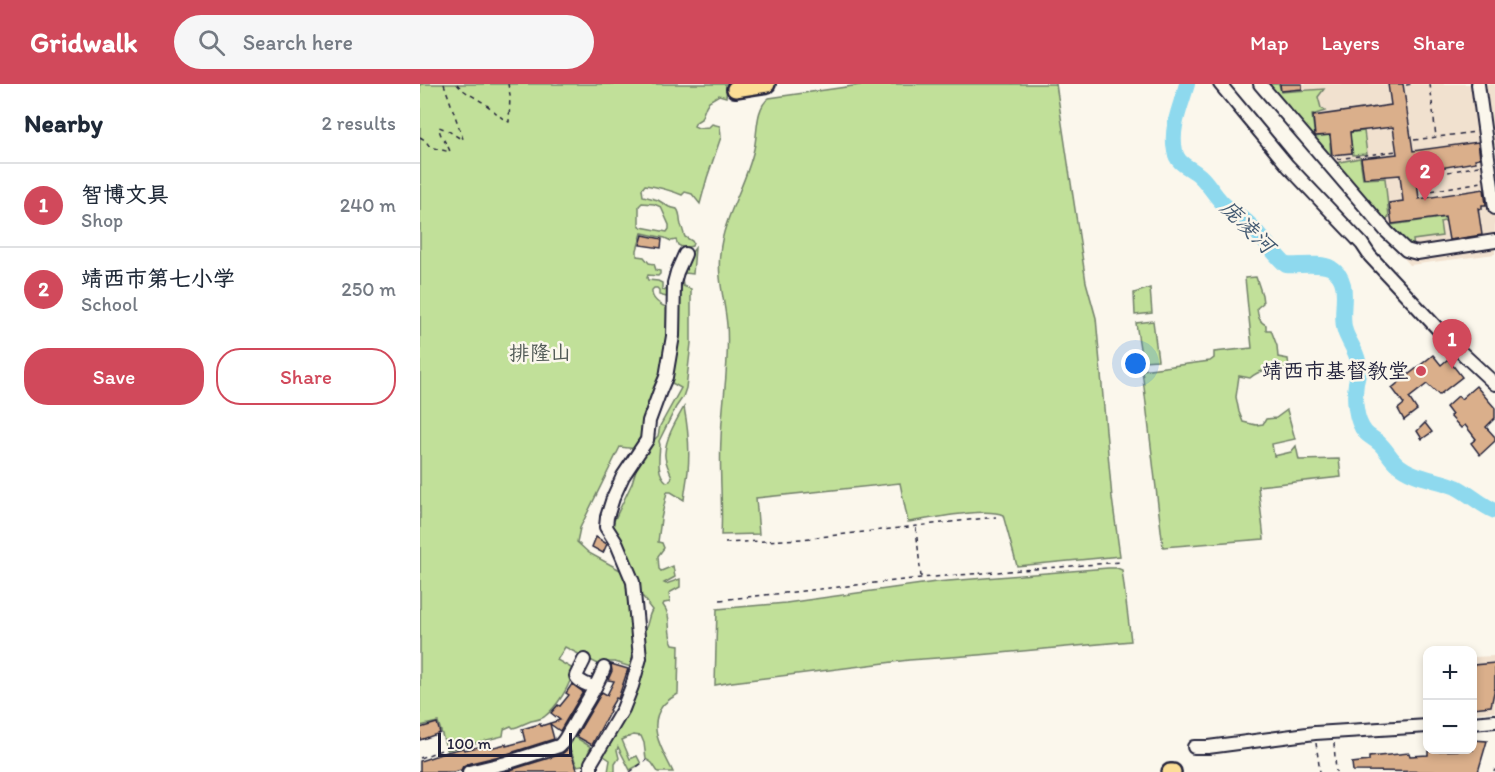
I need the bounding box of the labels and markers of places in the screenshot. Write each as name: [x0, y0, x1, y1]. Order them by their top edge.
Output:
pin: 2: [1406, 152, 1444, 201]
pin: 1: [1432, 320, 1472, 369]
place label: 靖西市基督教堂: [1262, 358, 1409, 383]
marker: 靖西市基督教堂: [1414, 364, 1428, 378]

